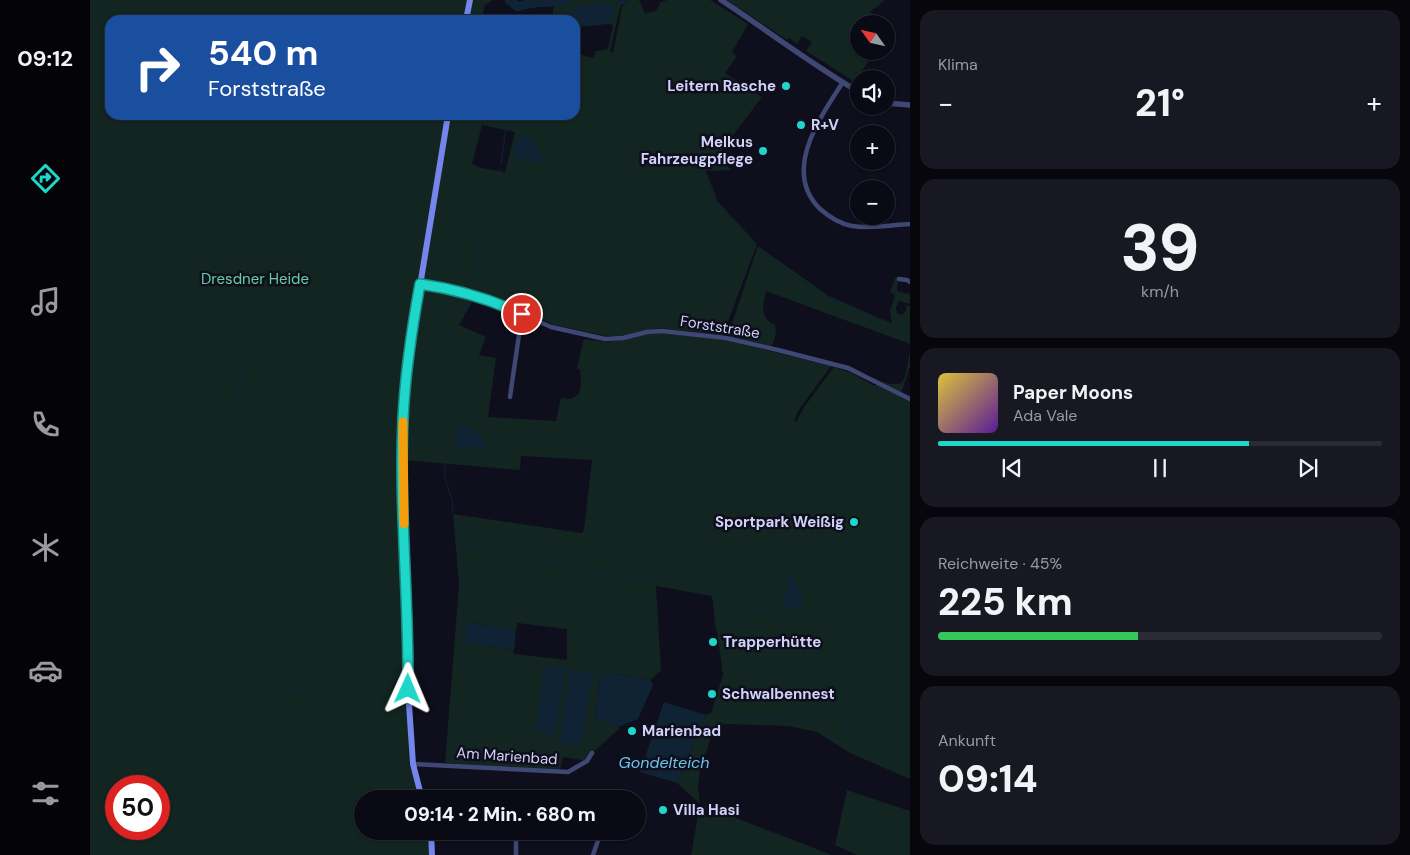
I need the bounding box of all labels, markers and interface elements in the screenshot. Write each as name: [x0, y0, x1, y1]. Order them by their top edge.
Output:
north arrow: [850, 15, 895, 60]
map controls: [850, 15, 895, 225]
text: 540 m: [208, 30, 318, 76]
icon: right: [125, 35, 190, 100]
text: 09:12: [17, 44, 73, 73]
text: Klima: [938, 54, 978, 75]
button: sound: [850, 70, 895, 115]
text: Forststraße: [208, 74, 326, 103]
place label: Leitern Rasche: [667, 76, 776, 96]
text: 21°: [1135, 78, 1185, 128]
marker: Leitern Rasche: [780, 80, 792, 92]
text: −: [938, 85, 953, 122]
text: +: [1367, 85, 1382, 122]
place label: R+V: [811, 115, 839, 135]
marker: R+V: [795, 119, 807, 131]
button: +: [850, 125, 895, 170]
place label: Melkus Fahrzeugpflege: [641, 132, 753, 169]
marker: Melkus Fahrzeugpflege: [757, 145, 769, 157]
icon: directions: [28, 161, 63, 196]
button: −: [850, 180, 895, 225]
text: 39: [1121, 206, 1199, 290]
park label: Dresdner Heide: [201, 269, 309, 289]
text: km/h: [1141, 281, 1179, 302]
icon: music: [28, 284, 63, 319]
pin: [501, 293, 543, 335]
icon: arrive: [508, 300, 536, 328]
street label: Forststraße: [679, 311, 761, 343]
text: Paper Moons: [1013, 380, 1133, 405]
text: Ada Vale: [1013, 405, 1077, 426]
icon: phone: [28, 407, 63, 442]
icon: previous: [998, 454, 1026, 482]
icon: pause: [1146, 454, 1174, 482]
icon: next: [1294, 454, 1322, 482]
place label: Sportpark Weißig: [715, 512, 844, 532]
marker: Sportpark Weißig: [848, 516, 860, 528]
icon: climate: [28, 530, 63, 565]
text: Reichweite · 45%: [938, 553, 1062, 574]
text: 225 km: [938, 577, 1073, 627]
place label: Trapperhütte: [723, 632, 821, 652]
marker: Trapperhütte: [707, 636, 719, 648]
icon: car: [28, 653, 63, 688]
position arrow: [381, 662, 433, 714]
place label: Schwalbennest: [722, 684, 835, 704]
marker: Schwalbennest: [706, 688, 718, 700]
place label: Marienbad: [642, 721, 721, 741]
marker: Marienbad: [626, 725, 638, 737]
text: Ankunft: [938, 730, 996, 751]
street label: Am Marienbad: [456, 742, 558, 770]
water label: Gondelteich: [619, 752, 709, 773]
text: 09:14: [938, 754, 1038, 804]
speed limit sign: 50: [105, 775, 170, 840]
icon: filters: [28, 776, 63, 811]
place label: Villa Hasi: [673, 800, 740, 820]
text: 09:14 · 2 Min. · 680 m: [404, 802, 596, 827]
marker: Villa Hasi: [657, 804, 669, 816]

